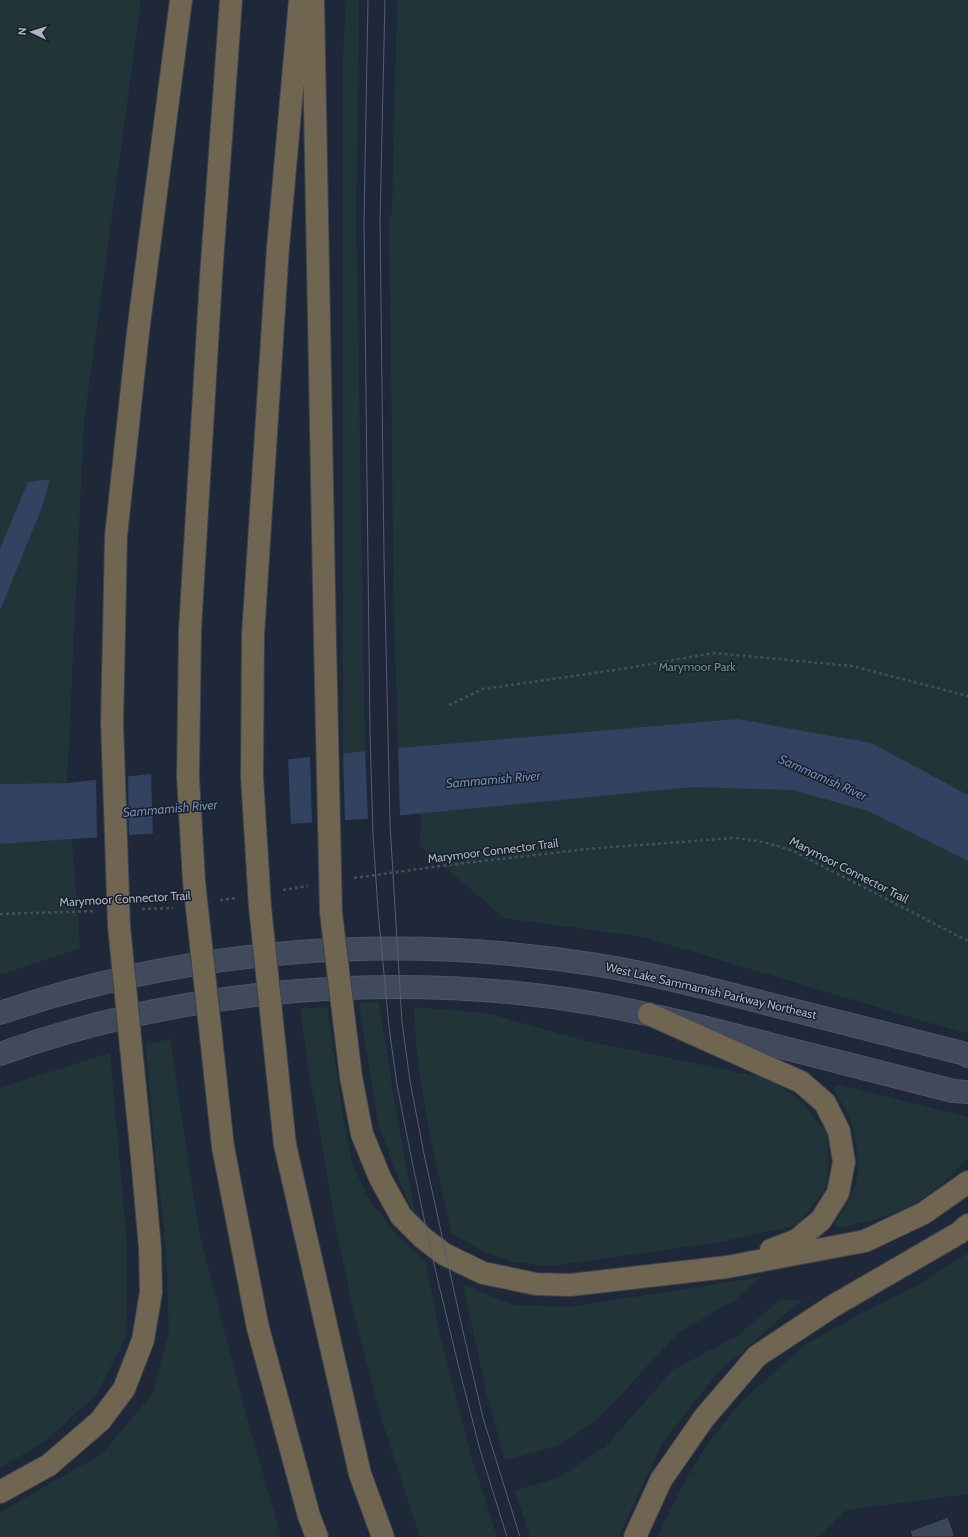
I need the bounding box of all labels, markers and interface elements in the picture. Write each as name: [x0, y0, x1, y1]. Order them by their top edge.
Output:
north arrow: [12, 12, 52, 52]
text: N: [15, 27, 29, 36]
park label: Marymoor Park: [658, 659, 736, 674]
water label: Sammamish River: [776, 750, 871, 804]
water label: Sammamish River: [445, 767, 542, 791]
water label: Sammamish River: [122, 796, 219, 820]
street label: Marymoor Connector Trail: [787, 833, 911, 906]
street label: Marymoor Connector Trail: [427, 835, 559, 866]
street label: Marymoor Connector Trail: [59, 888, 191, 909]
street label: West Lake Sammamish Parkway Northeast: [604, 959, 818, 1022]

